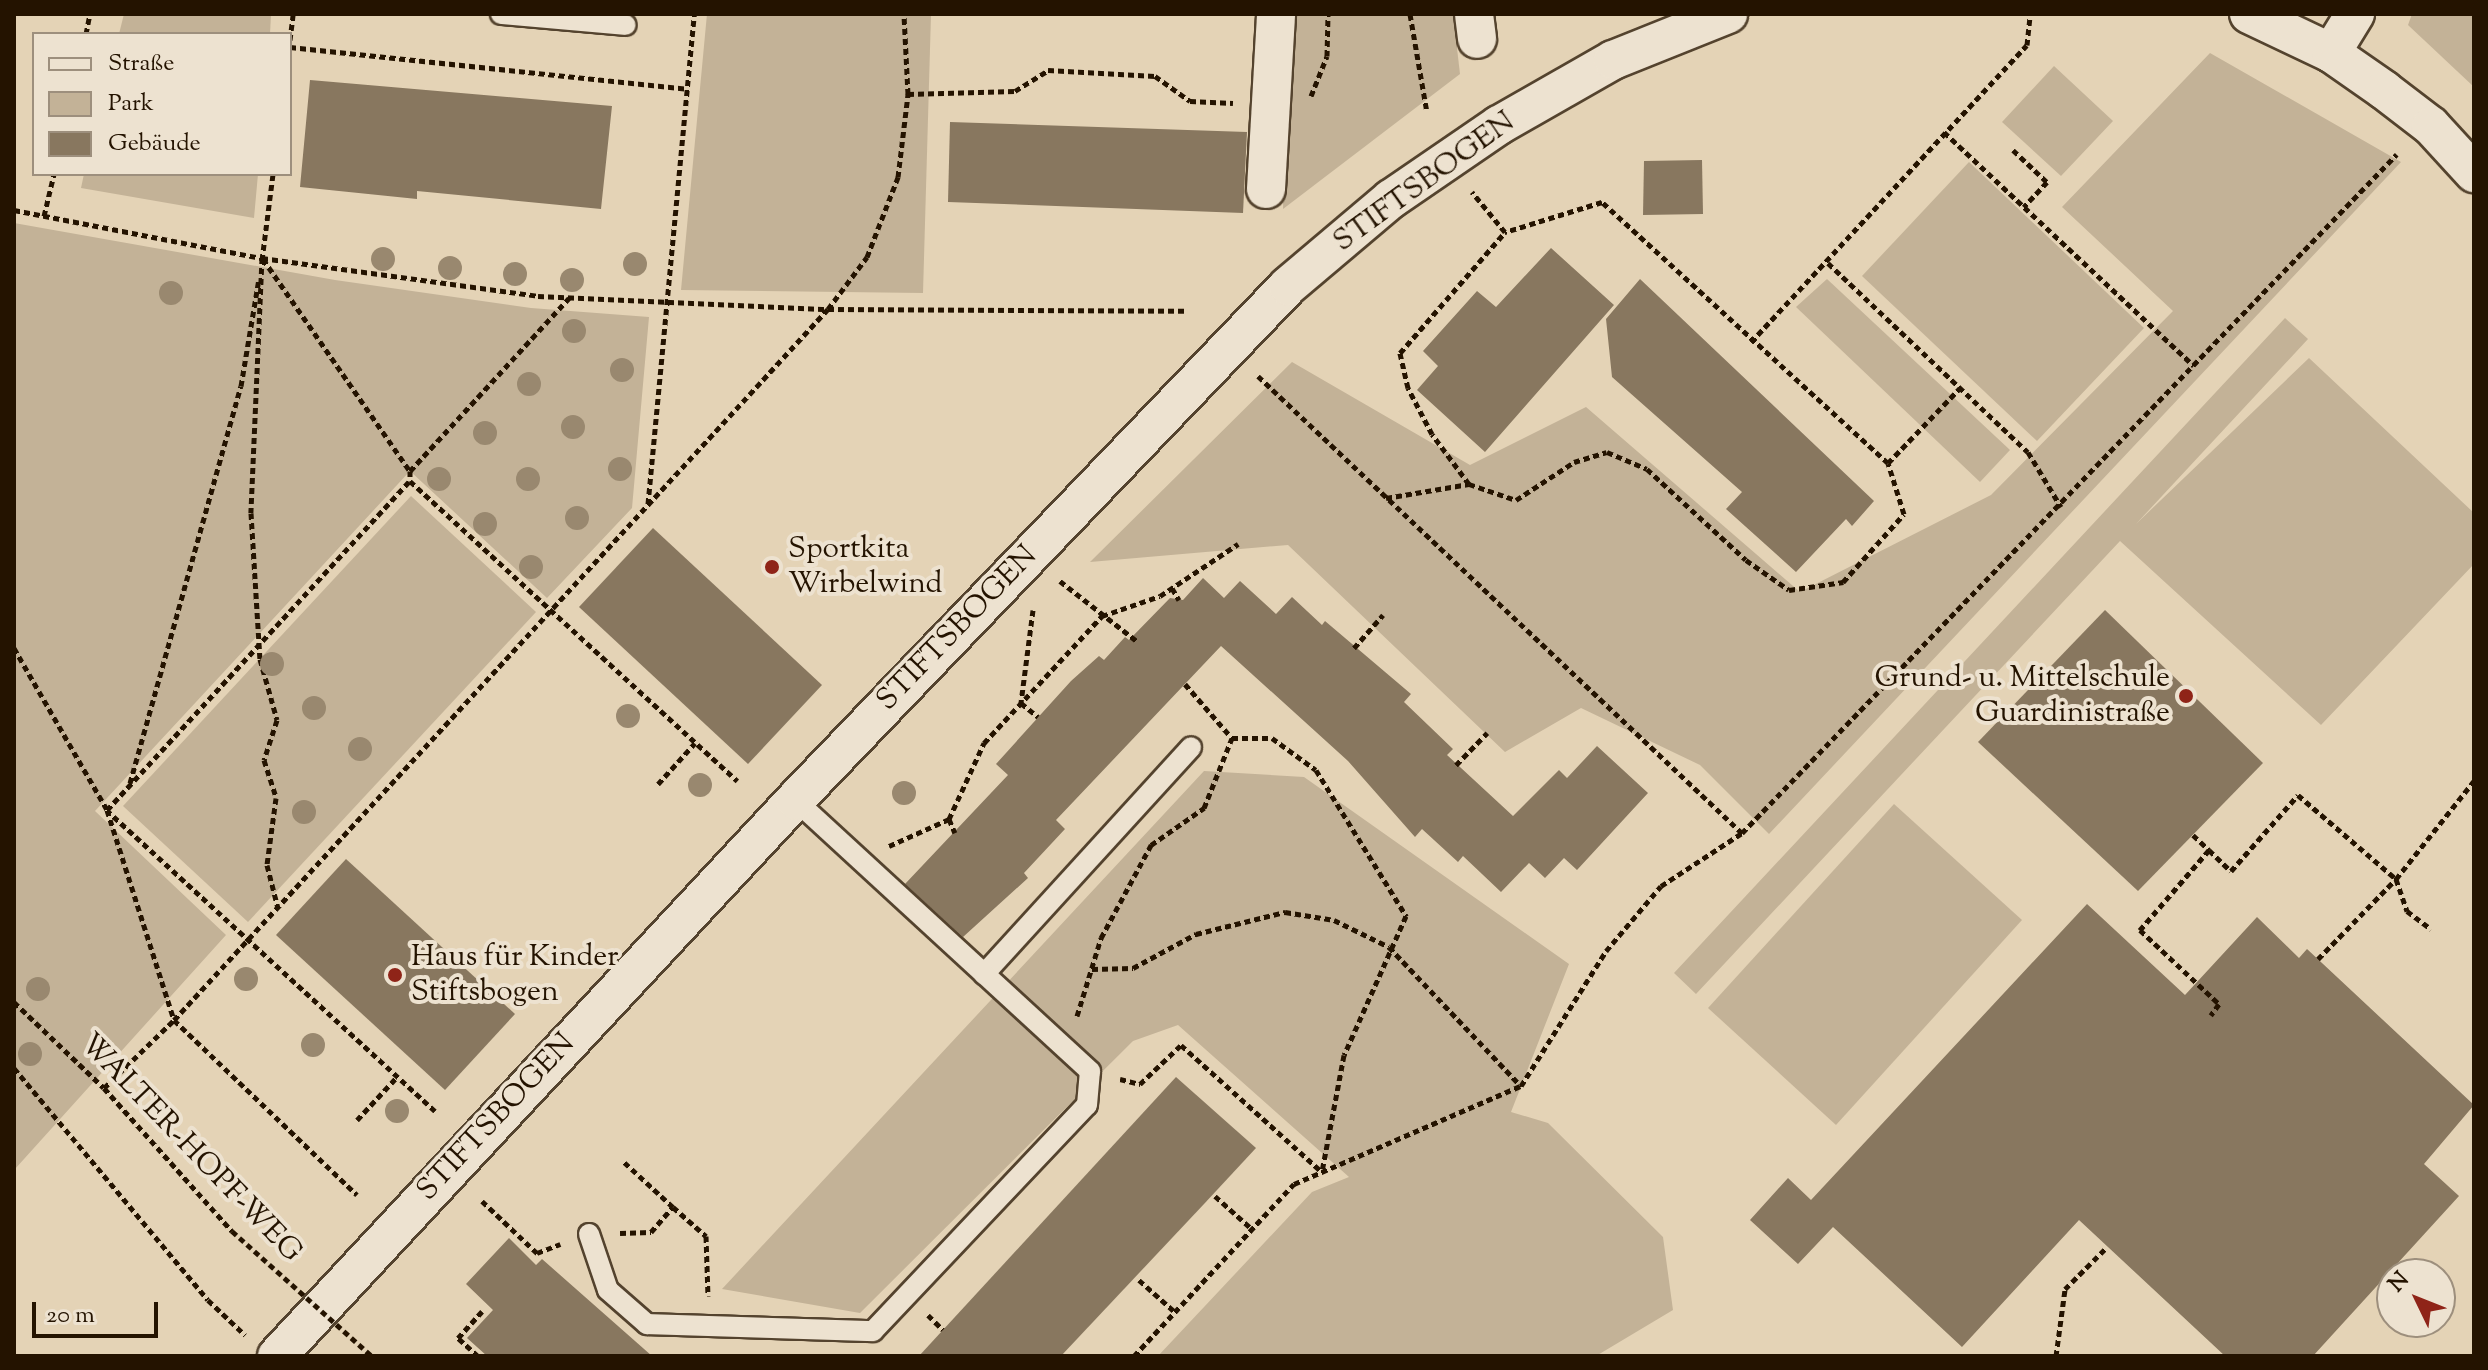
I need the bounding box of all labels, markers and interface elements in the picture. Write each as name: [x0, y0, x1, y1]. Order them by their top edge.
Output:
legend: [32, 32, 292, 176]
text: Straße: [108, 47, 174, 81]
text: Park: [108, 87, 154, 121]
street label: STIFTSBOGEN: [1327, 105, 1523, 261]
text: Gebäude: [108, 127, 201, 161]
place label: Sportkita Wirbelwind: [788, 532, 943, 602]
street label: STIFTSBOGEN: [870, 539, 1046, 719]
marker: Sportkita Wirbelwind: [763, 558, 781, 576]
place label: Grund- u. Mittelschule Guardinistraße: [1875, 661, 2170, 732]
marker: Grund- u. Mittelschule Guardinistraße: [2177, 687, 2195, 705]
place label: Haus für Kinder Stiftsbogen: [411, 940, 618, 1010]
marker: Haus für Kinder Stiftsbogen: [386, 966, 404, 984]
street label: WALTER-HOPF-WEG: [71, 1027, 309, 1271]
street label: STIFTSBOGEN: [410, 1027, 584, 1209]
north arrow: [2376, 1258, 2456, 1338]
text: N: [2382, 1266, 2418, 1300]
scale bar: [36, 1286, 162, 1336]
text: 20 m: [46, 1299, 95, 1333]

